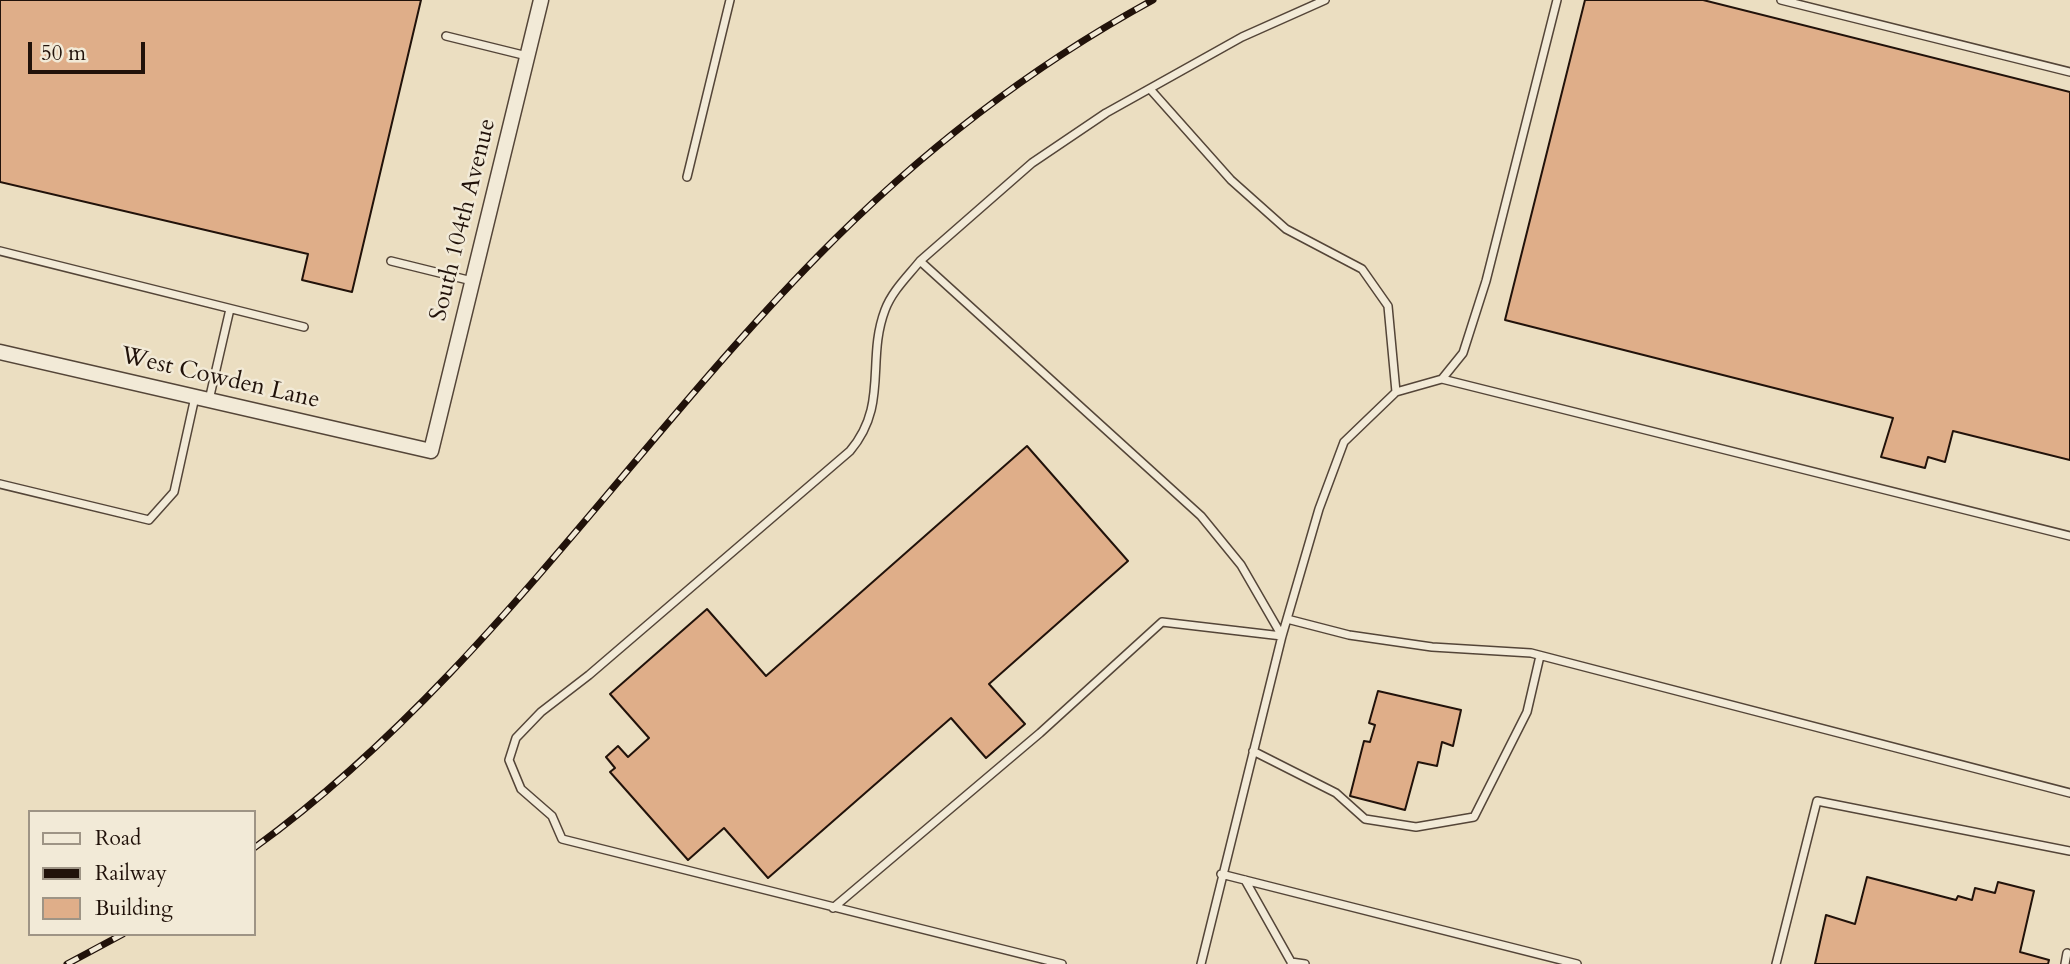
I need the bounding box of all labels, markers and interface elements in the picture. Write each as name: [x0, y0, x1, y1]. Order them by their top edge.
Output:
scale bar: [32, 28, 149, 72]
text: 50 m: [41, 39, 86, 68]
street label: South 104th Avenue: [425, 116, 503, 324]
street label: West Cowden Lane: [118, 342, 322, 416]
legend: [28, 810, 256, 936]
text: Road: [95, 824, 141, 853]
text: Railway: [95, 859, 167, 888]
text: Building: [95, 894, 173, 923]

